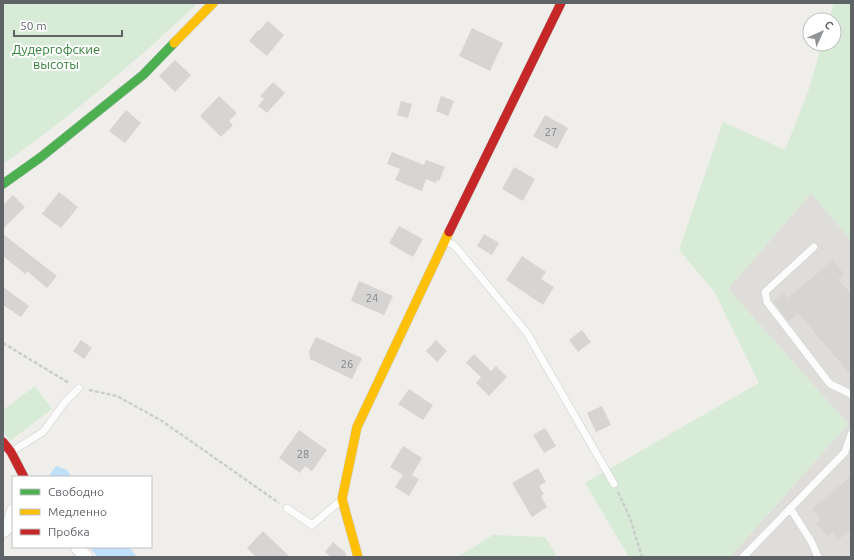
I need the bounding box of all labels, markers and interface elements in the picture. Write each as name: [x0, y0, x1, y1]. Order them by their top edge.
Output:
scale bar: [14, 12, 122, 38]
north arrow: [802, 12, 842, 52]
text: С: [822, 18, 836, 32]
text: 50 m: [20, 19, 47, 32]
park label: Дудергофские высоты: [12, 42, 100, 71]
house number: 27: [545, 126, 557, 138]
house number: 24: [366, 292, 378, 304]
house number: 26: [341, 358, 353, 370]
house number: 28: [297, 448, 309, 460]
legend: [12, 476, 152, 548]
text: Свободно: [48, 485, 104, 498]
text: Медленно: [48, 505, 107, 518]
text: Пробка: [48, 525, 90, 538]

